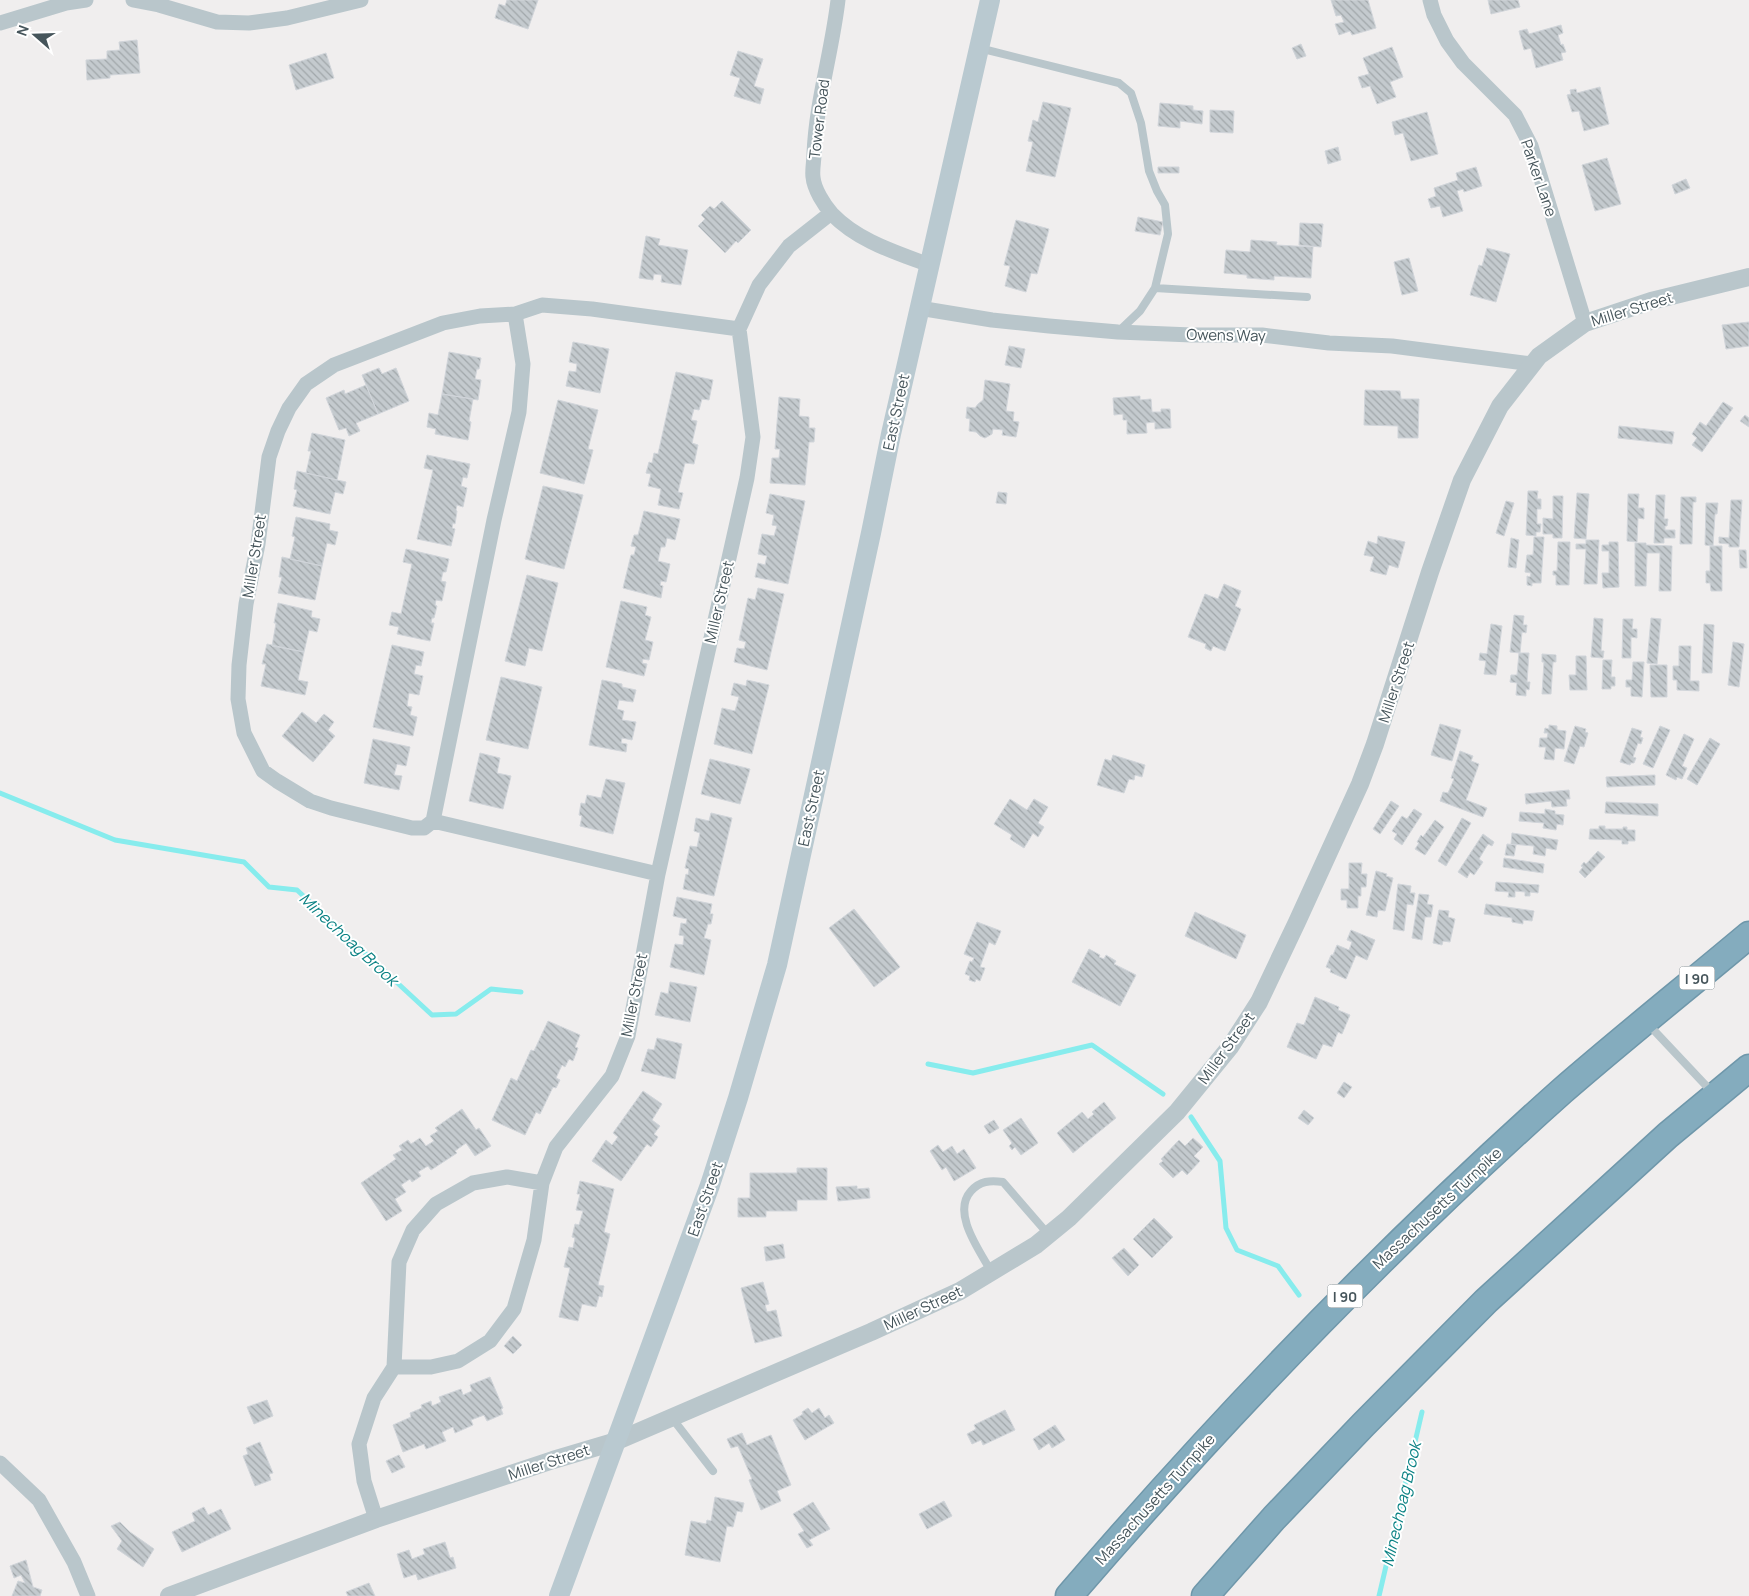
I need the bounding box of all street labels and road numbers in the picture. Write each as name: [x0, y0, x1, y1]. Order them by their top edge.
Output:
street label: Tower Road: [804, 78, 834, 160]
street label: Parker Lane: [1516, 137, 1562, 220]
street label: Miller Street: [1589, 287, 1675, 331]
street label: Owens Way: [1186, 324, 1266, 346]
street label: East Street: [878, 372, 914, 452]
street label: Miller Street: [237, 513, 271, 599]
street label: Miller Street: [699, 559, 739, 645]
street label: Miller Street: [1373, 639, 1419, 725]
street label: East Street: [793, 768, 829, 848]
street label: Miller Street: [616, 952, 652, 1038]
road number: I 90: [1680, 966, 1714, 990]
street label: Miller Street: [1193, 1008, 1259, 1088]
street label: Massachusetts Turnpike: [1368, 1142, 1506, 1274]
street label: East Street: [682, 1159, 728, 1239]
street label: Miller Street: [880, 1281, 966, 1335]
road number: I 90: [1328, 1284, 1362, 1308]
street label: Massachusetts Turnpike: [1090, 1429, 1220, 1569]
street label: Miller Street: [506, 1439, 592, 1485]

